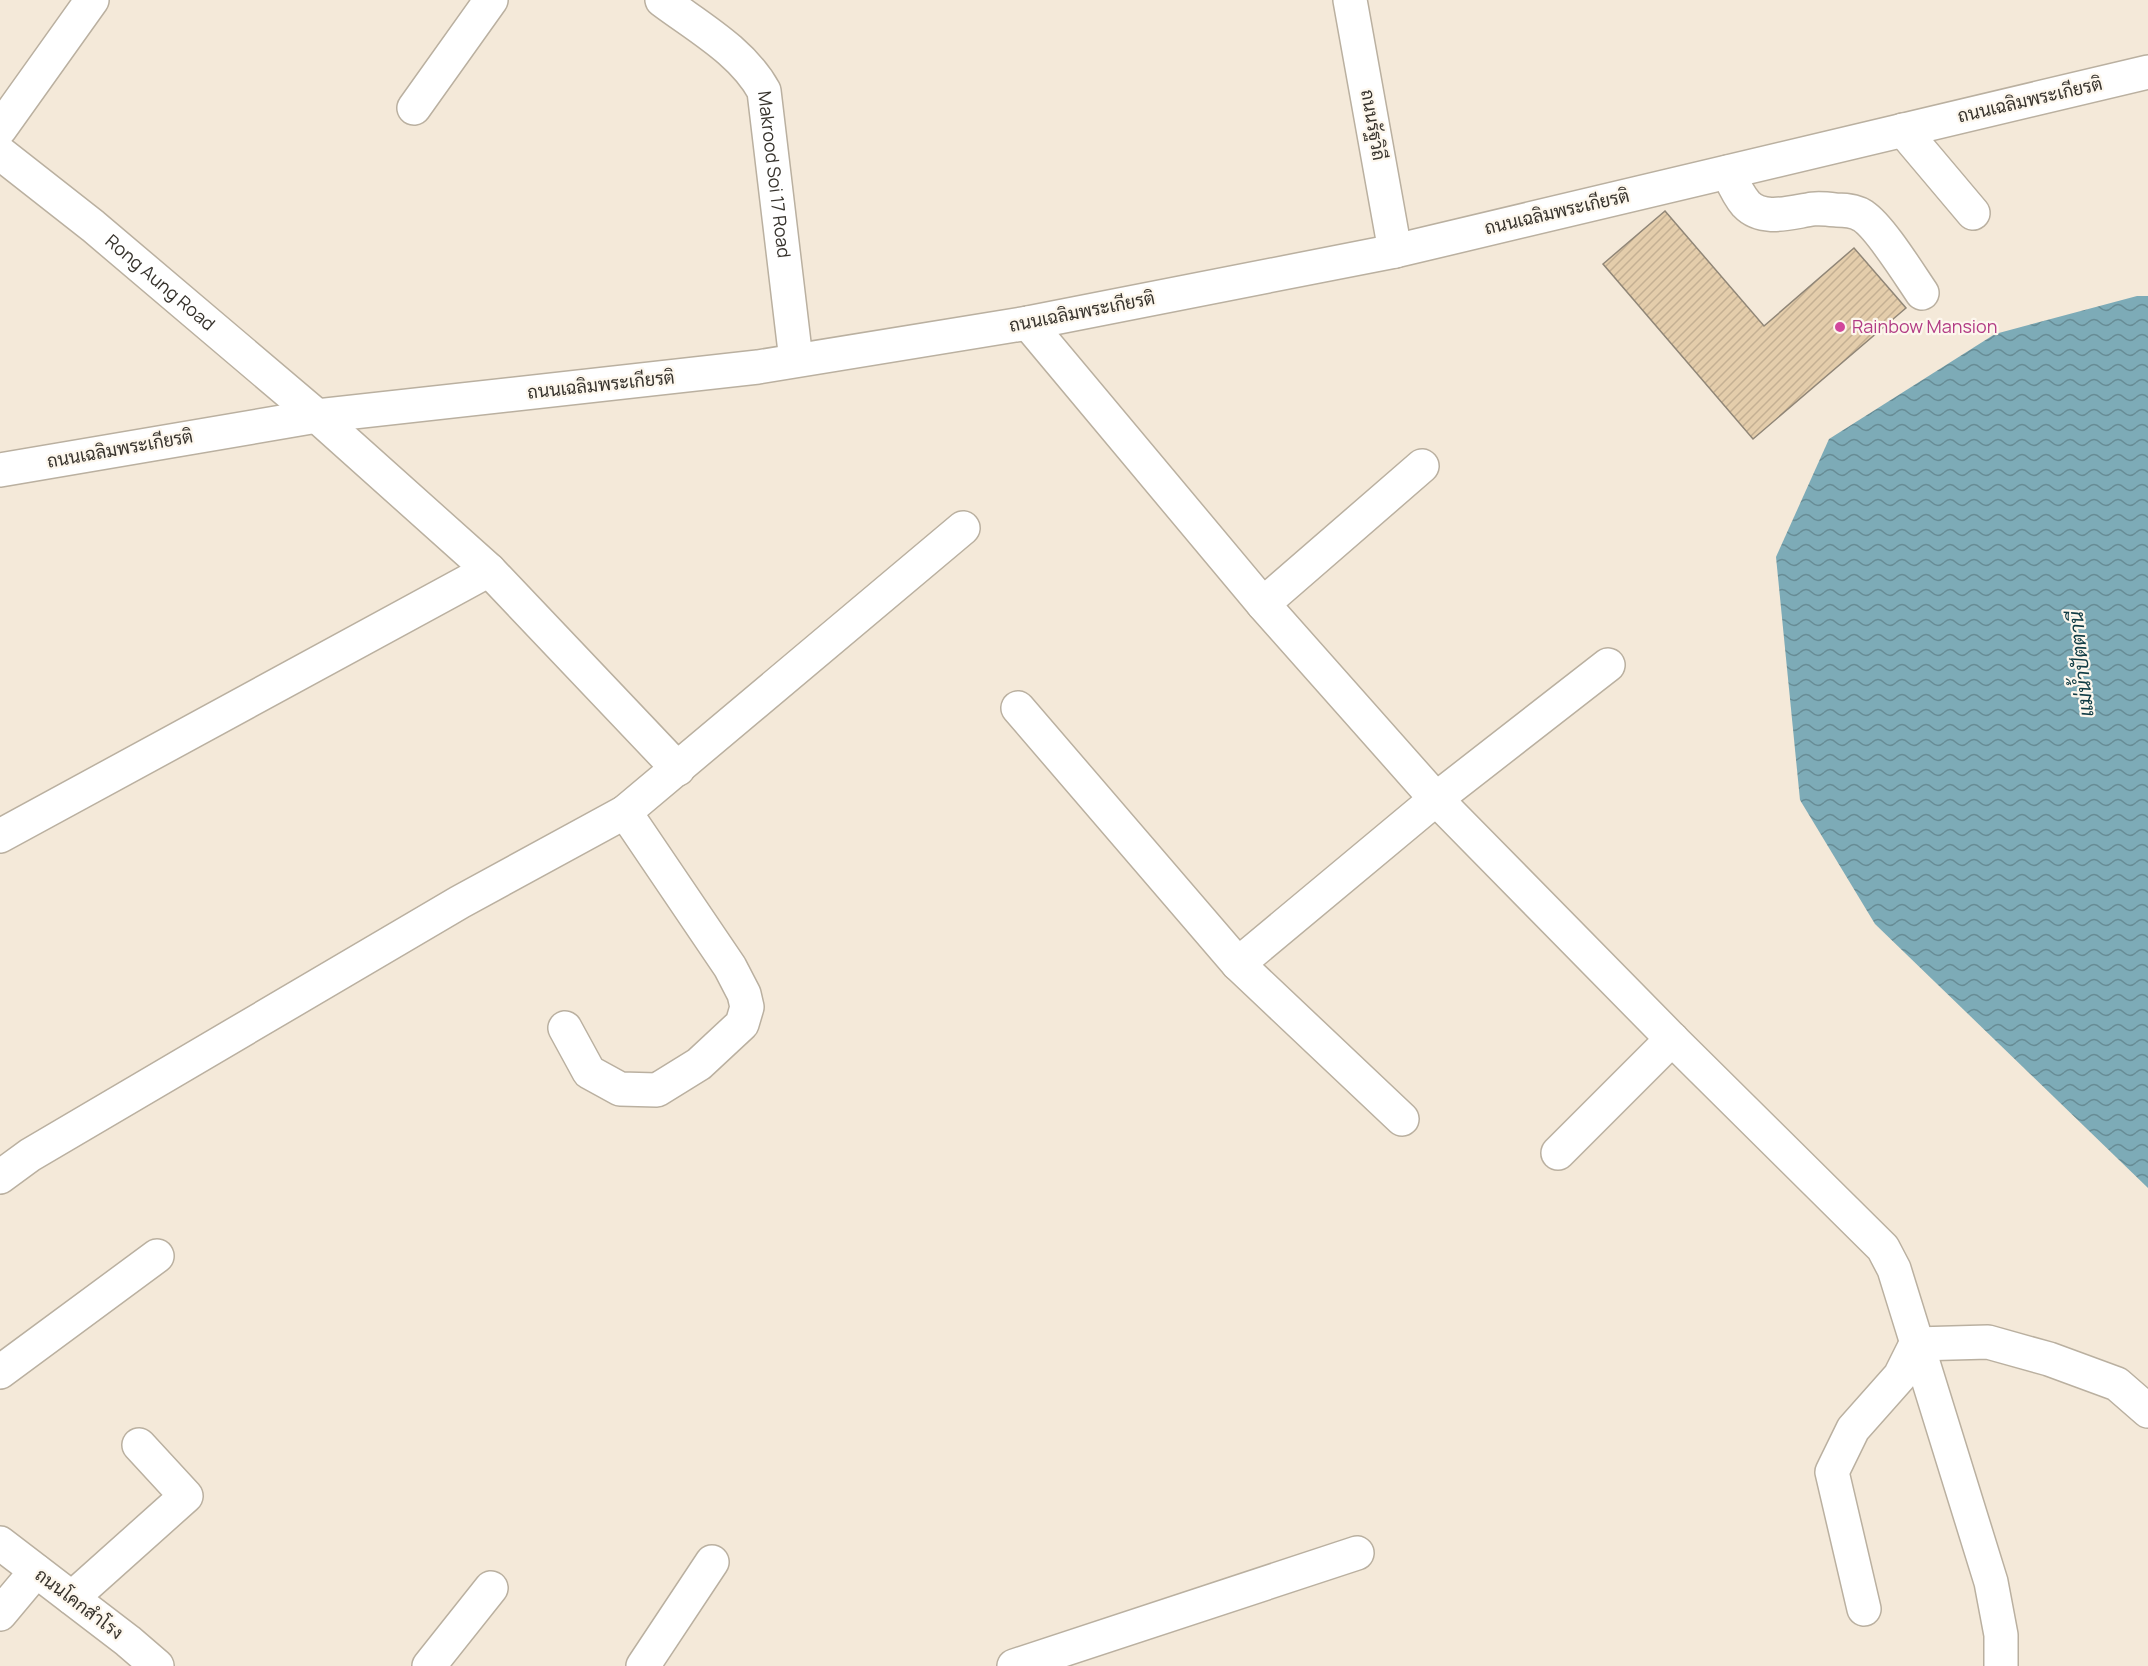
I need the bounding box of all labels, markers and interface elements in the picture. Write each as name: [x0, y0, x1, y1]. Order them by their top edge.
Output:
street label: ถนนเฉลิมพระเกียรติ: [1955, 71, 2105, 127]
street label: ถนนรัฐวิถี: [1355, 88, 1392, 162]
street label: Makrood Soi 17 Road: [753, 90, 797, 259]
street label: ถนนเฉลิมพระเกียรติ: [1482, 183, 1632, 239]
street label: Rong Aung Road: [101, 229, 220, 335]
street label: ถนนเฉลิมพระเกียรติ: [1007, 285, 1157, 337]
place label: Rainbow Mansion: [1852, 314, 1997, 338]
marker: Rainbow Mansion: [1833, 320, 1847, 334]
street label: ถนนเฉลิมพระเกียรติ: [526, 364, 676, 404]
street label: ถนนเฉลิมพระเกียรติ: [45, 423, 195, 473]
water label: แม่น้ำปัตตานี: [2057, 609, 2099, 719]
street label: ถนนโคกสำโรง: [31, 1562, 128, 1644]

